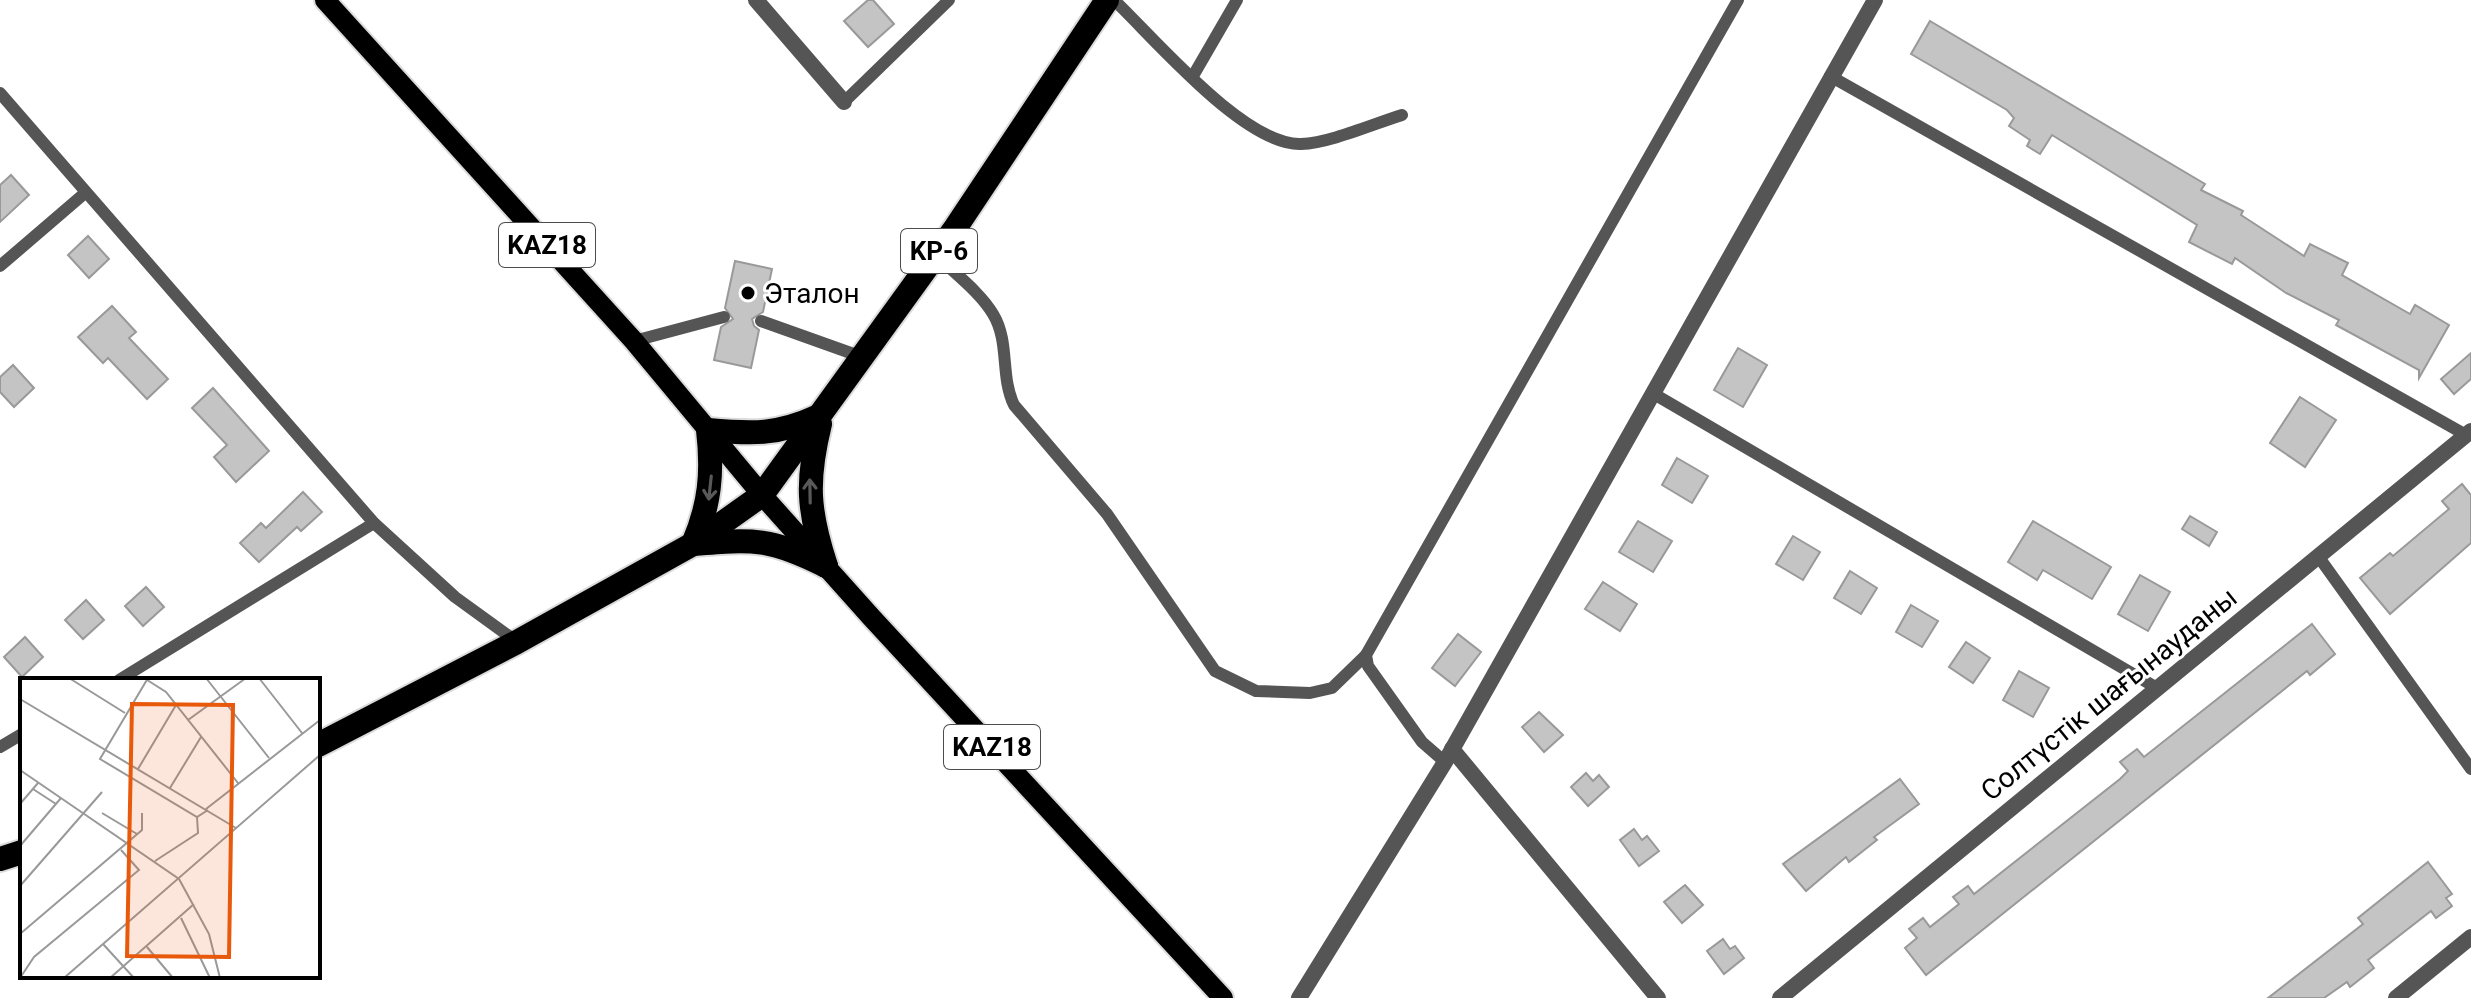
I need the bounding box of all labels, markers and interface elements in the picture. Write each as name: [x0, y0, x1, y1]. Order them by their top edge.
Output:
road number: KAZ18: [499, 223, 595, 267]
road number: KP-6: [901, 229, 977, 273]
place label: Эталон: [764, 277, 860, 310]
marker: Эталон: [739, 284, 757, 302]
one-way arrow: [702, 475, 717, 501]
one-way arrow: [802, 478, 817, 505]
street label: Солтүстік шағынауданы: [1974, 581, 2244, 807]
inset map: [20, 678, 320, 978]
road number: KAZ18: [944, 725, 1040, 769]

